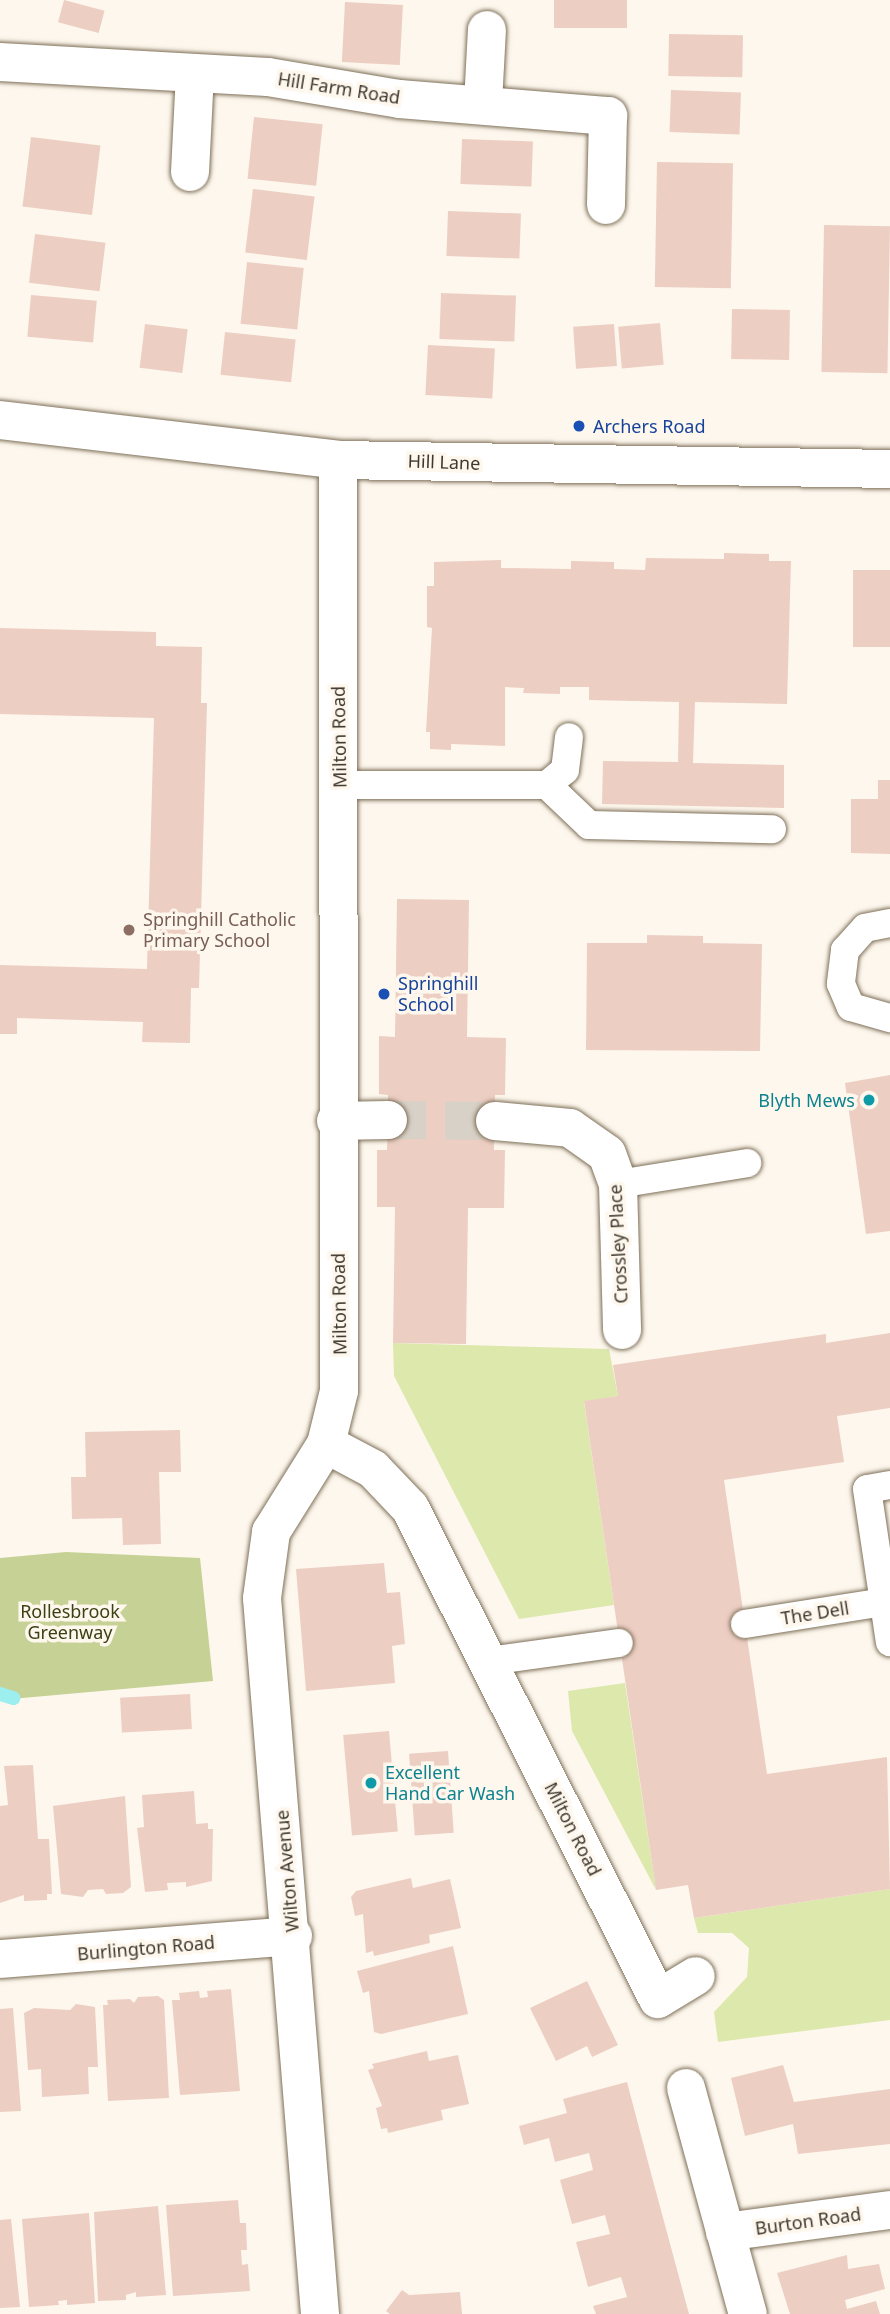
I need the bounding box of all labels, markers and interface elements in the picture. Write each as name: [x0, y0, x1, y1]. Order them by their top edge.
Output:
street label: Hill Farm Road: [276, 68, 402, 108]
place label: Archers Road: [593, 415, 705, 437]
marker: Archers Road: [571, 418, 587, 434]
street label: Hill Lane: [407, 450, 481, 474]
street label: Milton Road: [327, 686, 351, 788]
place label: Springhill Catholic Primary School: [143, 909, 296, 951]
marker: Springhill Catholic Primary School: [121, 922, 137, 938]
place label: Springhill School: [398, 973, 478, 1016]
marker: Springhill School: [376, 986, 392, 1002]
place label: Blyth Mews: [758, 1089, 855, 1111]
marker: Blyth Mews: [861, 1092, 877, 1108]
street label: Crossley Place: [604, 1184, 632, 1304]
street label: Milton Road: [327, 1253, 351, 1355]
street label: The Dell: [779, 1597, 851, 1629]
park label: Rollesbrook Greenway: [20, 1601, 120, 1644]
place label: Excellent Hand Car Wash: [385, 1762, 515, 1804]
marker: Excellent Hand Car Wash: [363, 1775, 379, 1791]
street label: Milton Road: [540, 1779, 606, 1879]
street label: Wilton Avenue: [271, 1809, 303, 1933]
street label: Burlington Road: [76, 1931, 216, 1965]
street label: Burton Road: [754, 2203, 862, 2239]

